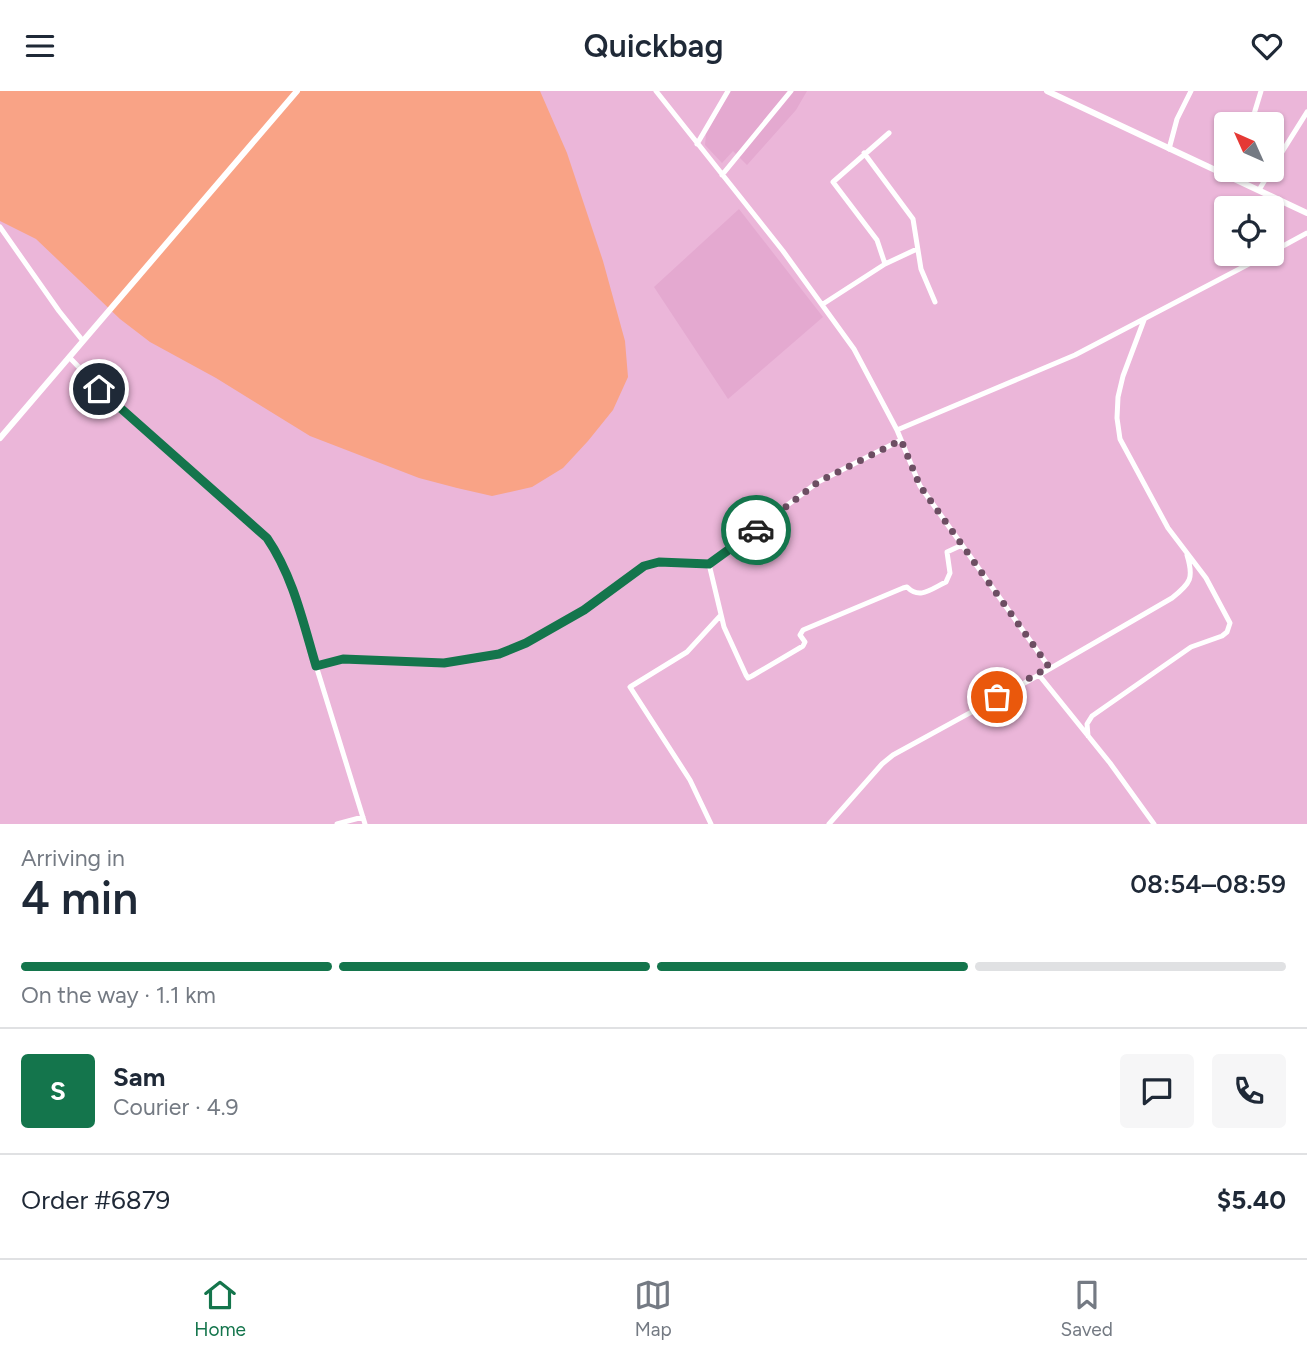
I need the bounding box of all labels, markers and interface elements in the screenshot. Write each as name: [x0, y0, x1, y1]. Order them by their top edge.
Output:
icon: menu: [21, 27, 59, 65]
text: Quickbag: [584, 27, 723, 65]
icon: heart: [1248, 27, 1286, 65]
north arrow: [1214, 112, 1284, 182]
map controls: [1214, 112, 1284, 266]
button: locate: [1214, 196, 1284, 266]
pin: [69, 359, 129, 419]
icon: home: [80, 370, 118, 408]
courier: [721, 495, 791, 565]
icon: car: [737, 511, 775, 549]
pin: [967, 667, 1027, 727]
icon: bag: [978, 678, 1016, 716]
text: Arriving in: [21, 844, 125, 872]
text: 08:54–08:59: [1130, 868, 1286, 900]
text: 4 min: [21, 870, 138, 926]
text: On the way · 1.1 km: [21, 981, 216, 1009]
button: chat: [1120, 1054, 1194, 1128]
button: phone: [1212, 1054, 1286, 1128]
text: Sam: [113, 1061, 165, 1093]
text: S: [50, 1075, 66, 1107]
text: Courier · 4.9: [113, 1093, 239, 1121]
text: Order #6879: [21, 1184, 170, 1216]
text: $5.40: [1217, 1184, 1286, 1216]
tab: Home: [194, 1276, 246, 1341]
tab: Map: [634, 1276, 672, 1341]
tab: Saved: [1060, 1276, 1113, 1341]

